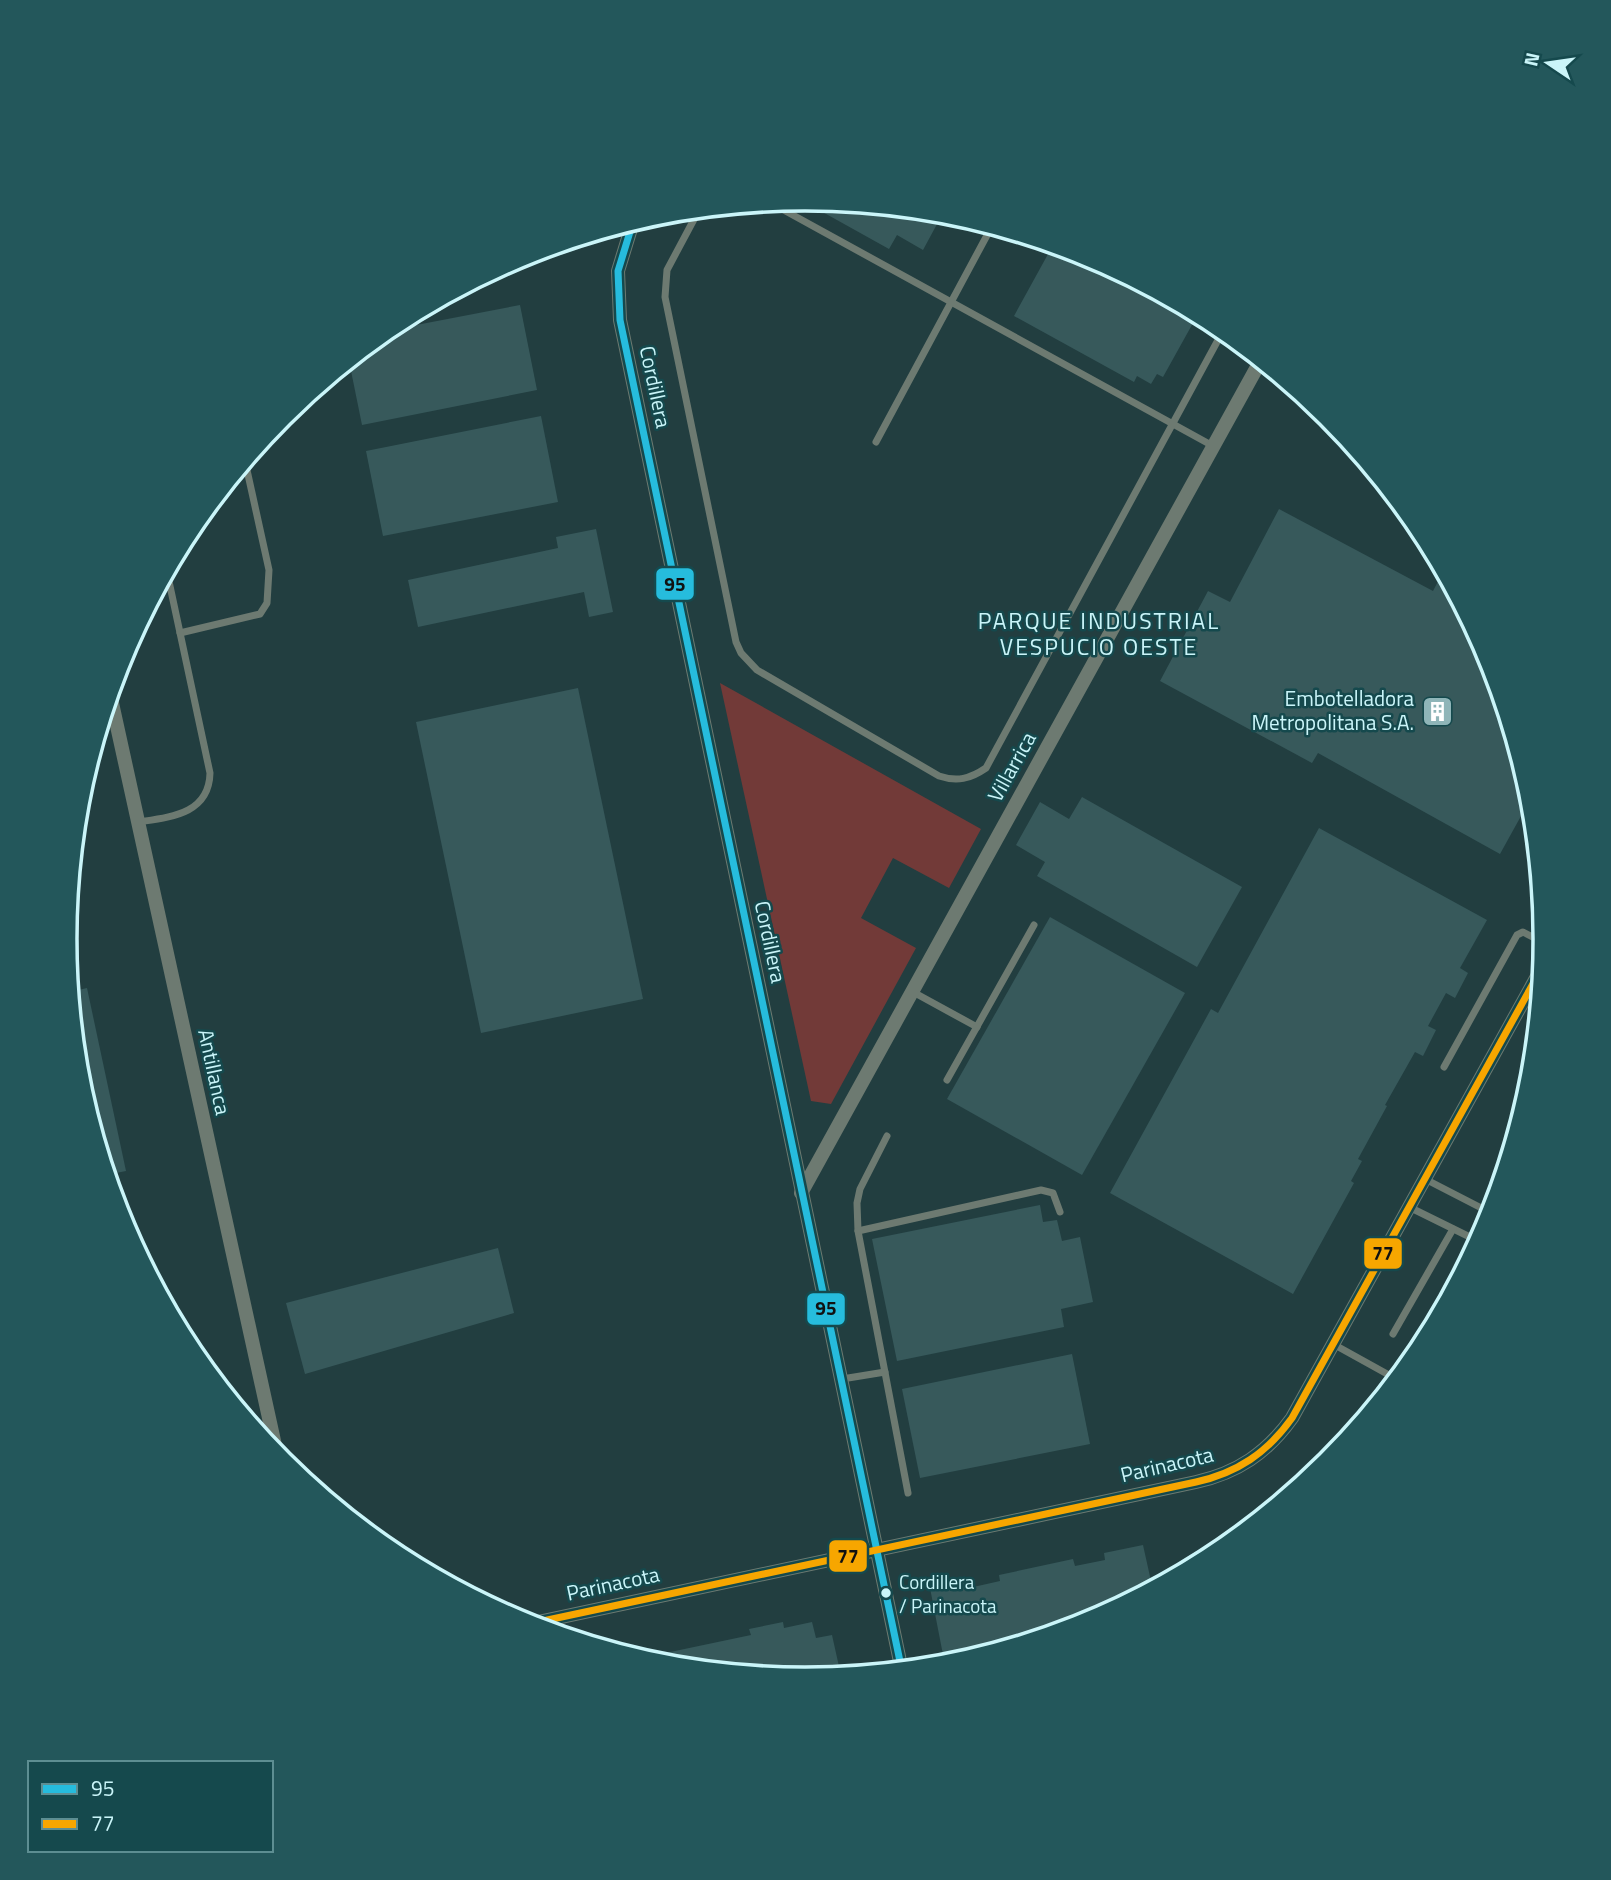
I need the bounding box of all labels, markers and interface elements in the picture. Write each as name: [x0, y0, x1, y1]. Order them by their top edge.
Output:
north arrow: [1513, 28, 1583, 98]
text: N: [1515, 49, 1547, 69]
street label: Cordillera: [632, 343, 680, 431]
line badge: 95: [655, 567, 695, 601]
text: 95: [664, 569, 686, 598]
district label: PARQUE INDUSTRIAL VESPUCIO OESTE: [978, 603, 1220, 664]
place label: Embotelladora Metropolitana S.A.: [1252, 682, 1414, 738]
building icon: Embotelladora Metropolitana S.A.: [1420, 694, 1454, 728]
street label: Villarrica: [979, 725, 1044, 807]
street label: Cordillera: [747, 898, 795, 986]
street label: Antillanca: [190, 1026, 240, 1118]
line badge: 77: [1363, 1237, 1403, 1270]
text: 77: [1372, 1238, 1394, 1267]
line badge: 95: [806, 1292, 846, 1326]
text: 95: [815, 1293, 837, 1322]
street label: Parinacota: [1117, 1438, 1217, 1490]
line badge: 77: [828, 1539, 868, 1573]
text: 77: [837, 1541, 859, 1570]
street label: Parinacota: [563, 1557, 663, 1608]
place label: Cordillera / Parinacota: [899, 1567, 997, 1620]
marker: Cordillera / Parinacota: [879, 1586, 893, 1600]
legend: [28, 1761, 273, 1852]
text: 95: [91, 1772, 115, 1804]
text: 77: [91, 1807, 115, 1839]

